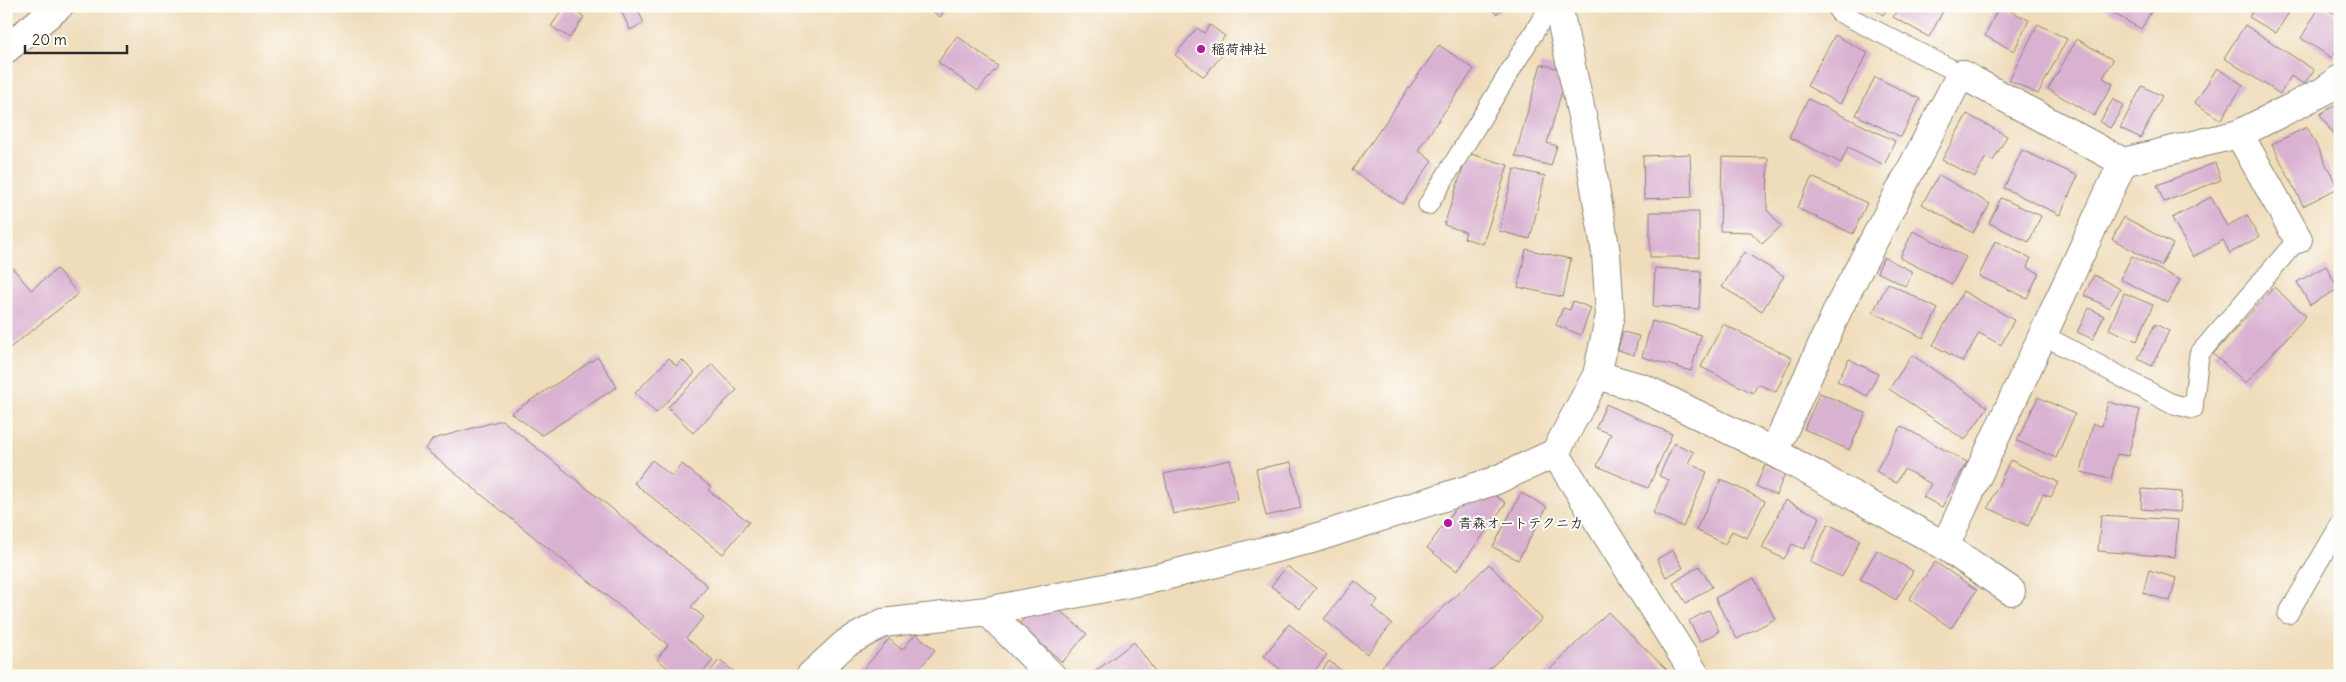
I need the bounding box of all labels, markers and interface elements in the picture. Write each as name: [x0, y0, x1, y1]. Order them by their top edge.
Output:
scale bar: [25, 22, 128, 54]
text: 20 m: [32, 30, 67, 49]
place label: 稲荷神社: [1211, 40, 1267, 58]
marker: 稲荷神社: [1195, 43, 1207, 55]
place label: 青森オートテクニカ: [1458, 514, 1583, 532]
marker: 青森オートテクニカ: [1442, 517, 1454, 529]

